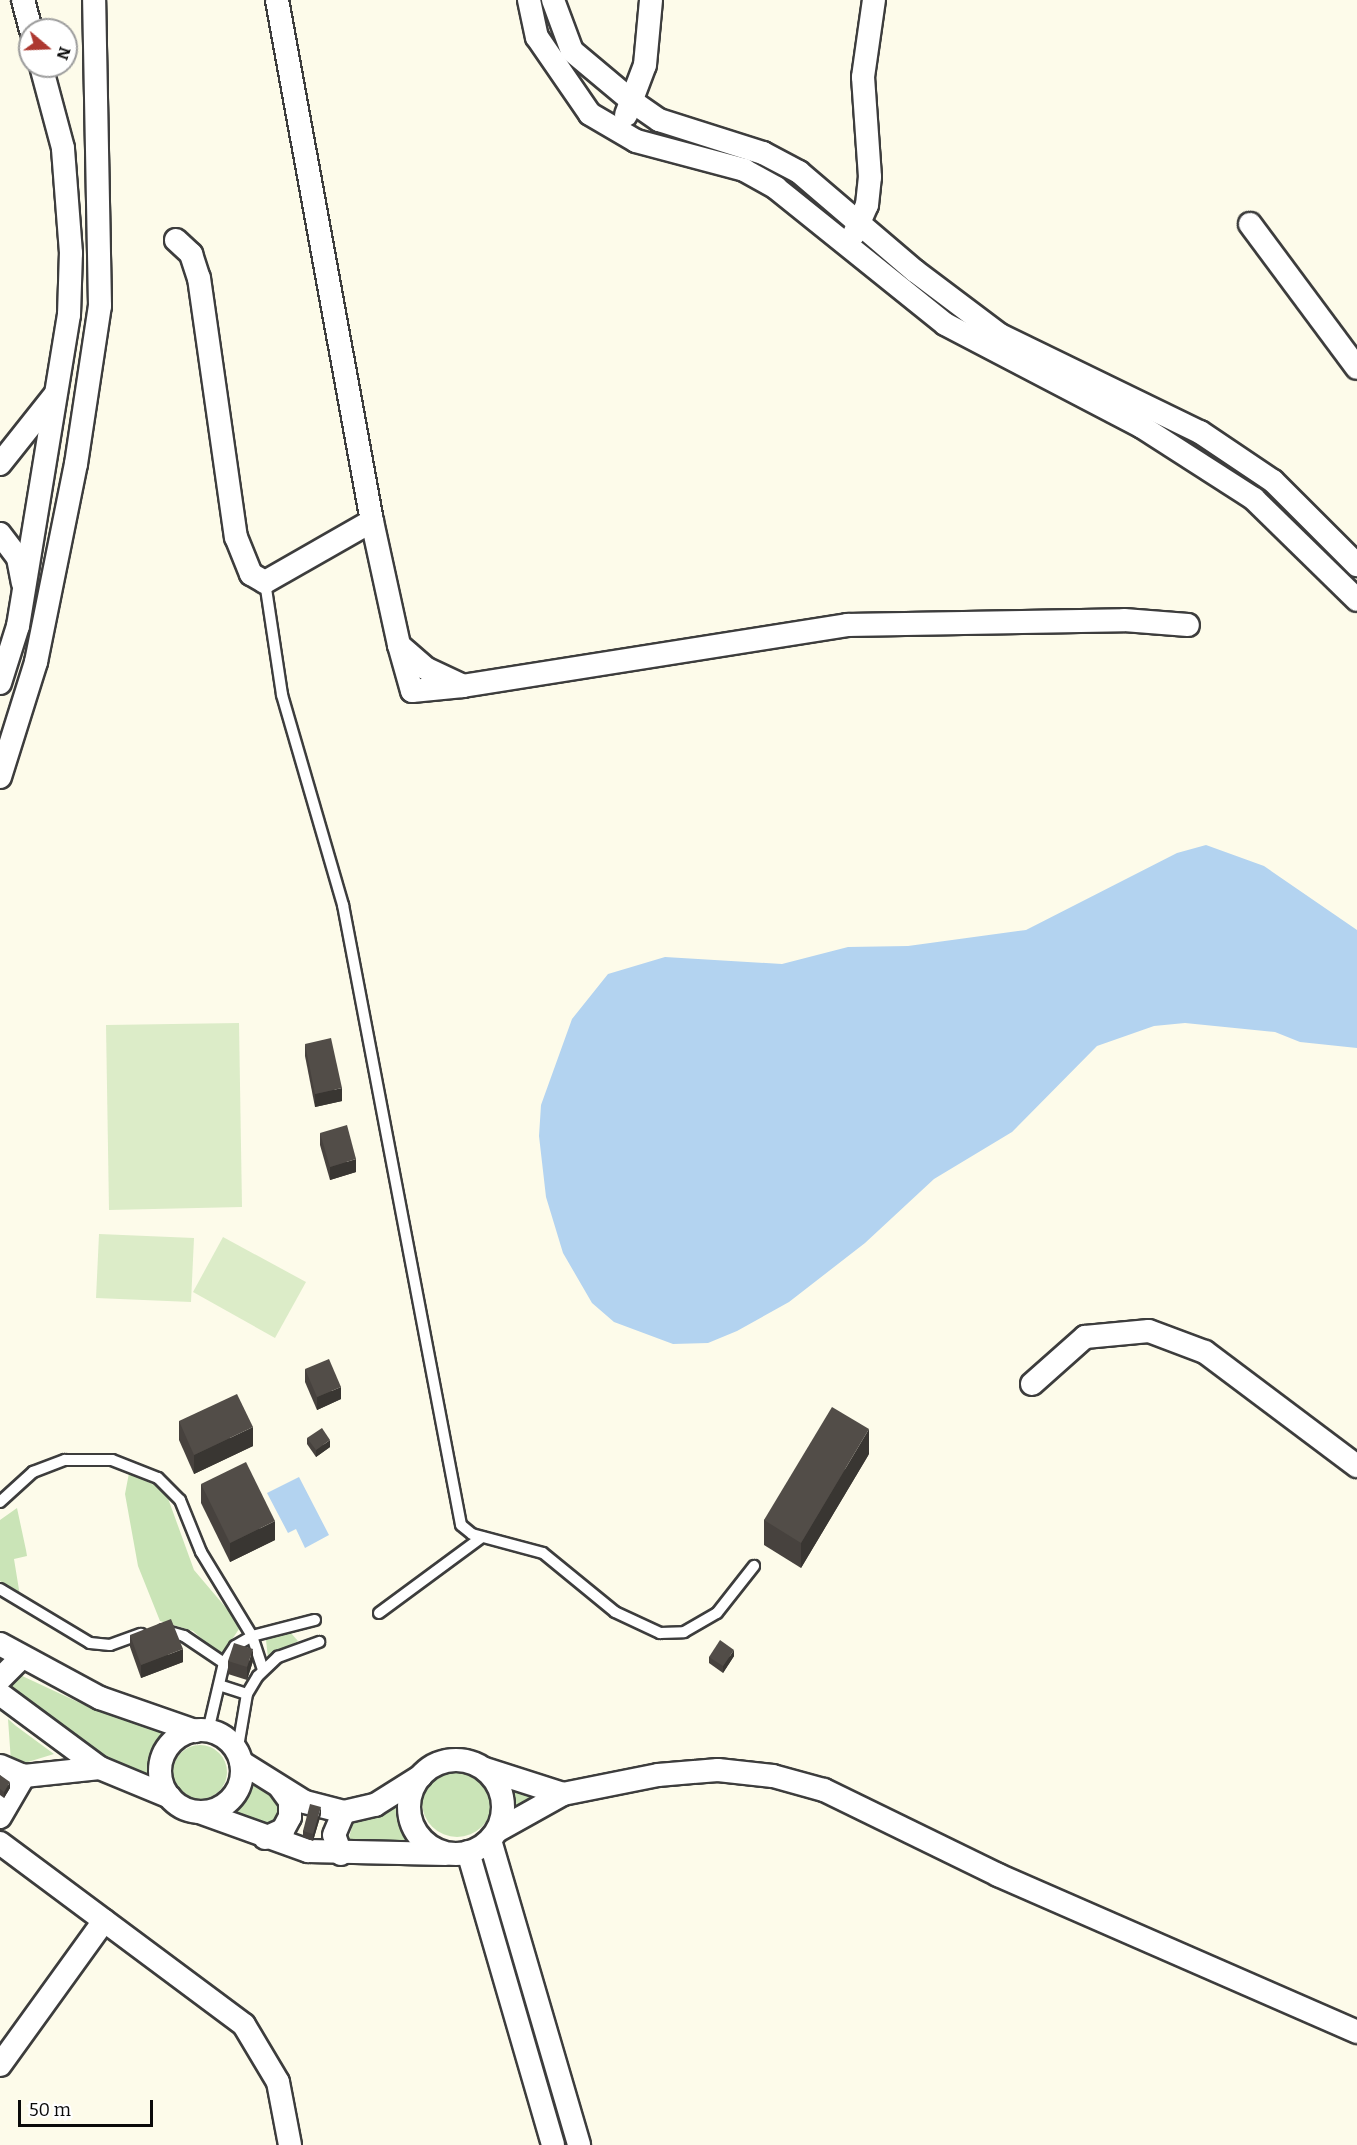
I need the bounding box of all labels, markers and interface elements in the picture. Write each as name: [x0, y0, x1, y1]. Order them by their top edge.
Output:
north arrow: [18, 18, 78, 78]
text: N: [53, 44, 75, 62]
scale bar: [21, 2088, 156, 2126]
text: 50 m: [29, 2099, 71, 2121]

